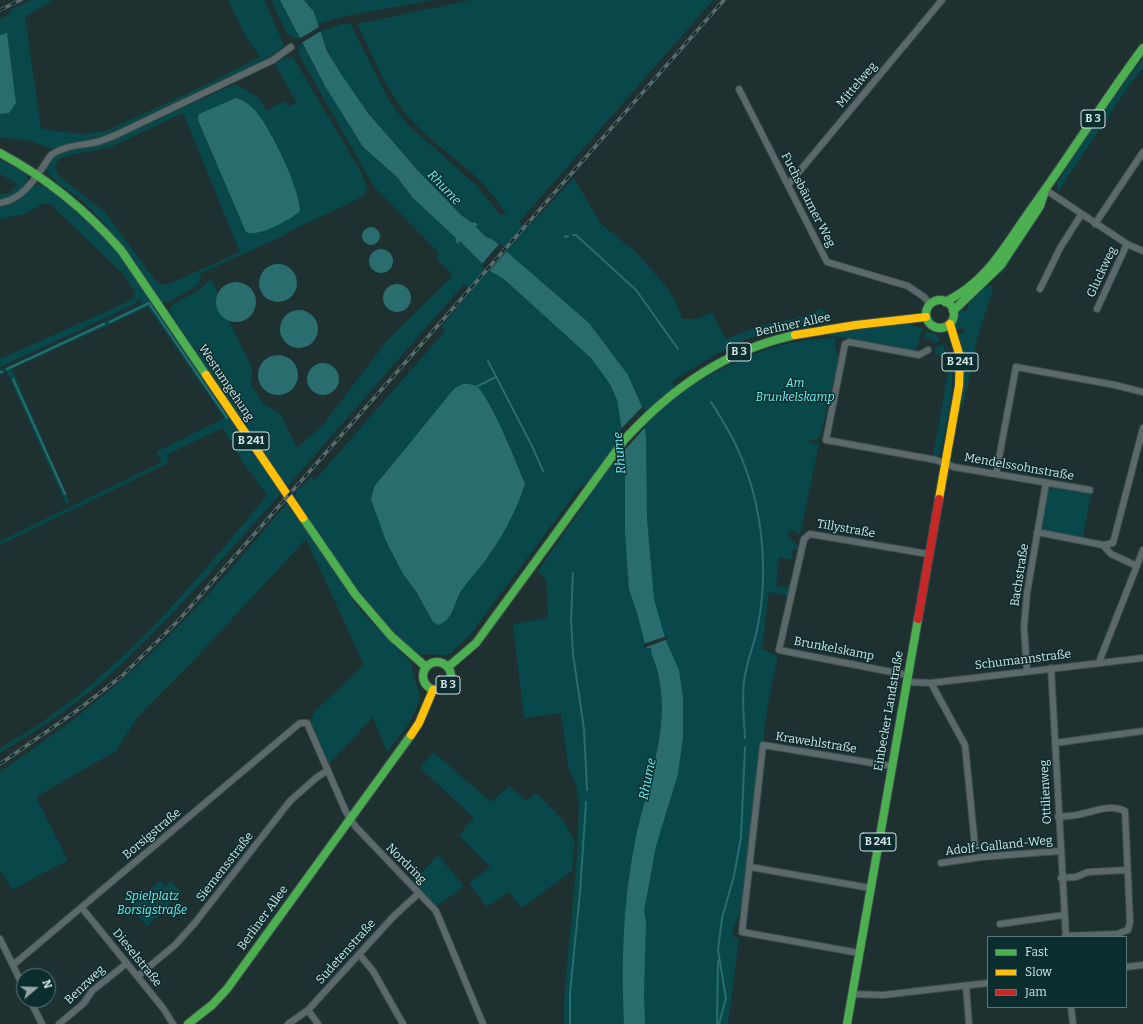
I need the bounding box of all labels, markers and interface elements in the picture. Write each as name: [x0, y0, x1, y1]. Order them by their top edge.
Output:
street label: Mittelweg: [834, 59, 880, 111]
road number: B 3: [1081, 110, 1105, 128]
street label: Fuchsbäumer Weg: [778, 150, 838, 250]
water label: Rhume: [424, 167, 464, 209]
street label: Gluckweg: [1084, 244, 1120, 300]
street label: Berliner Allee: [754, 310, 832, 340]
street label: Westumgehung: [195, 342, 257, 424]
road number: B 3: [727, 343, 751, 361]
road number: B 241: [942, 353, 978, 371]
park label: Am Brunkelskamp: [756, 377, 834, 405]
water label: Rhume: [610, 431, 630, 475]
road number: B 241: [233, 432, 269, 450]
street label: Mendelssohnstraße: [963, 450, 1075, 484]
street label: Tillystraße: [816, 517, 876, 541]
street label: Bachstraße: [1008, 543, 1032, 607]
street label: Brunkelskamp: [793, 634, 875, 664]
street label: Schumannstraße: [974, 647, 1072, 673]
street label: Einbecker Landstraße: [871, 650, 907, 772]
road number: B 3: [436, 676, 460, 694]
street label: Krawehlstraße: [774, 729, 858, 757]
water label: Rhume: [636, 757, 660, 801]
street label: Ottilienweg: [1037, 759, 1055, 825]
street label: Borsigstraße: [120, 806, 184, 862]
street label: Siemensstraße: [193, 829, 257, 905]
road number: B 241: [860, 833, 896, 851]
street label: Adolf-Galland-Weg: [945, 833, 1053, 859]
street label: Nordring: [383, 841, 429, 887]
street label: Berliner Allee: [235, 883, 291, 953]
park label: Spielplatz Borsigstraße: [117, 890, 187, 918]
street label: Sudetenstraße: [313, 917, 379, 987]
street label: Dieselstraße: [109, 926, 165, 990]
legend: [987, 936, 1127, 1008]
text: Fast: [1025, 945, 1048, 959]
street label: Benzweg: [62, 962, 108, 1008]
text: Slow: [1025, 965, 1052, 979]
north arrow: [16, 968, 56, 1008]
text: N: [39, 978, 54, 990]
text: Jam: [1025, 985, 1047, 999]

